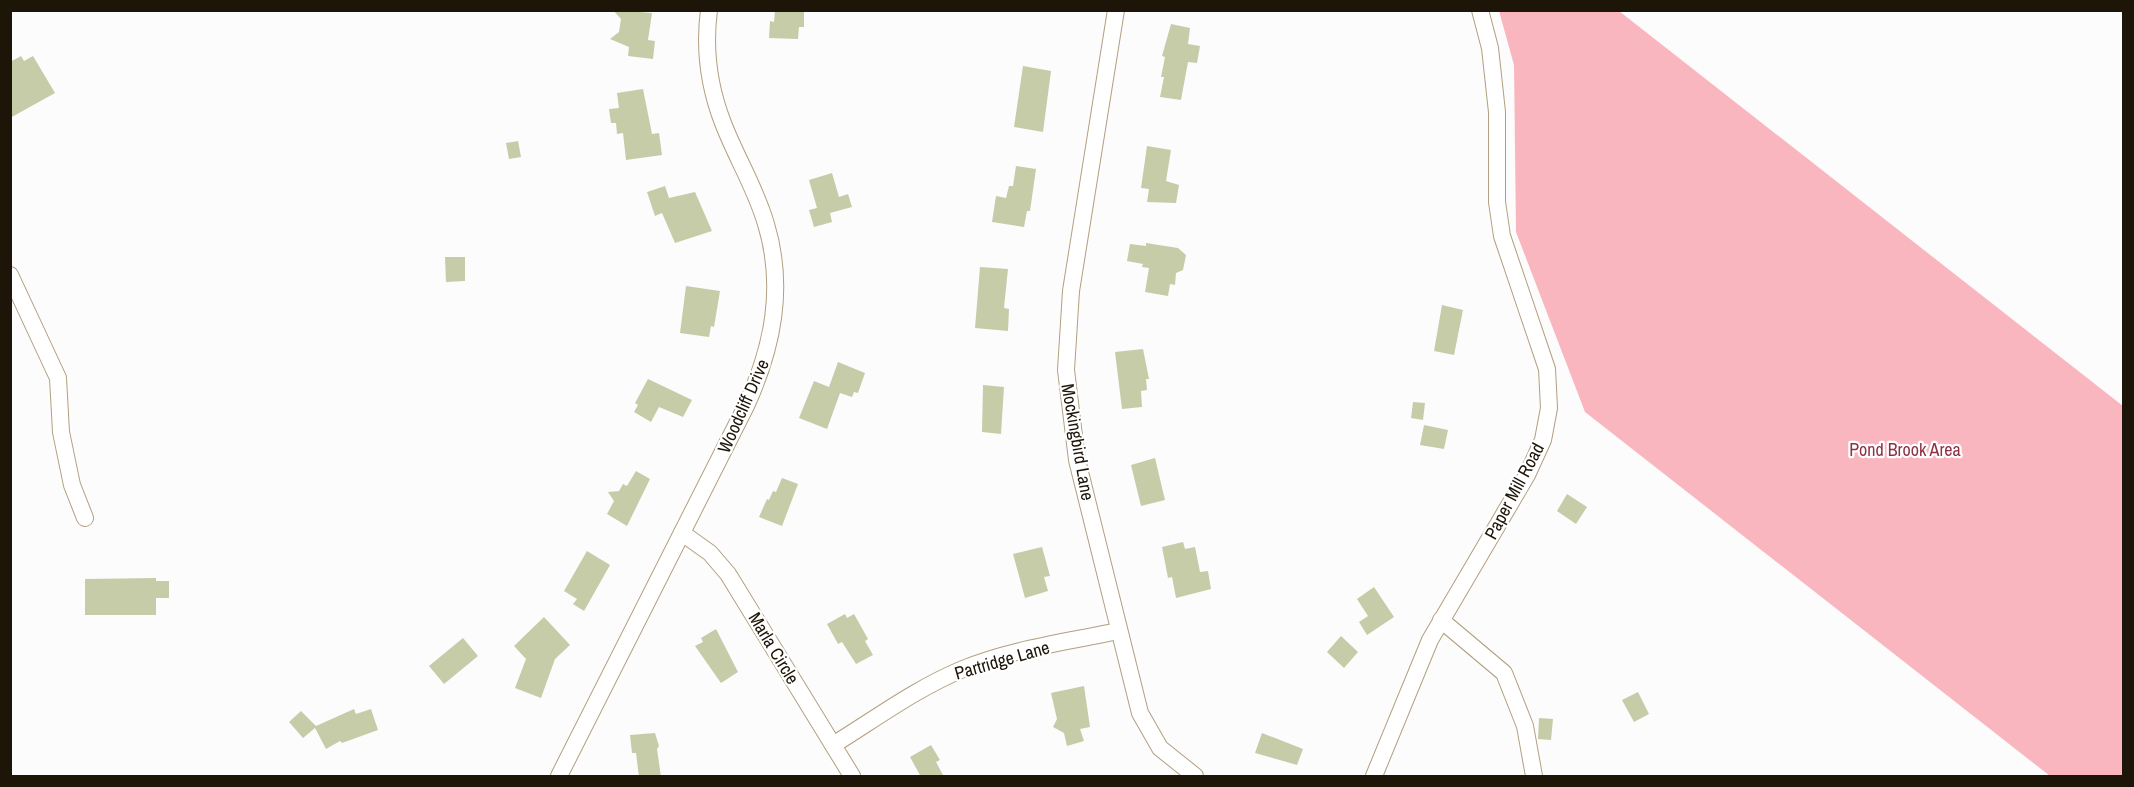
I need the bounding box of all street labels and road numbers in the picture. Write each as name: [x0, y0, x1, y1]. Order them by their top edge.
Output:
street label: Woodcliff Drive: [711, 355, 775, 457]
street label: Mockingbird Lane: [1055, 382, 1101, 502]
street label: Paper Mill Road: [1478, 438, 1550, 544]
street label: Marla Circle: [743, 607, 805, 689]
street label: Partridge Lane: [952, 635, 1052, 685]

